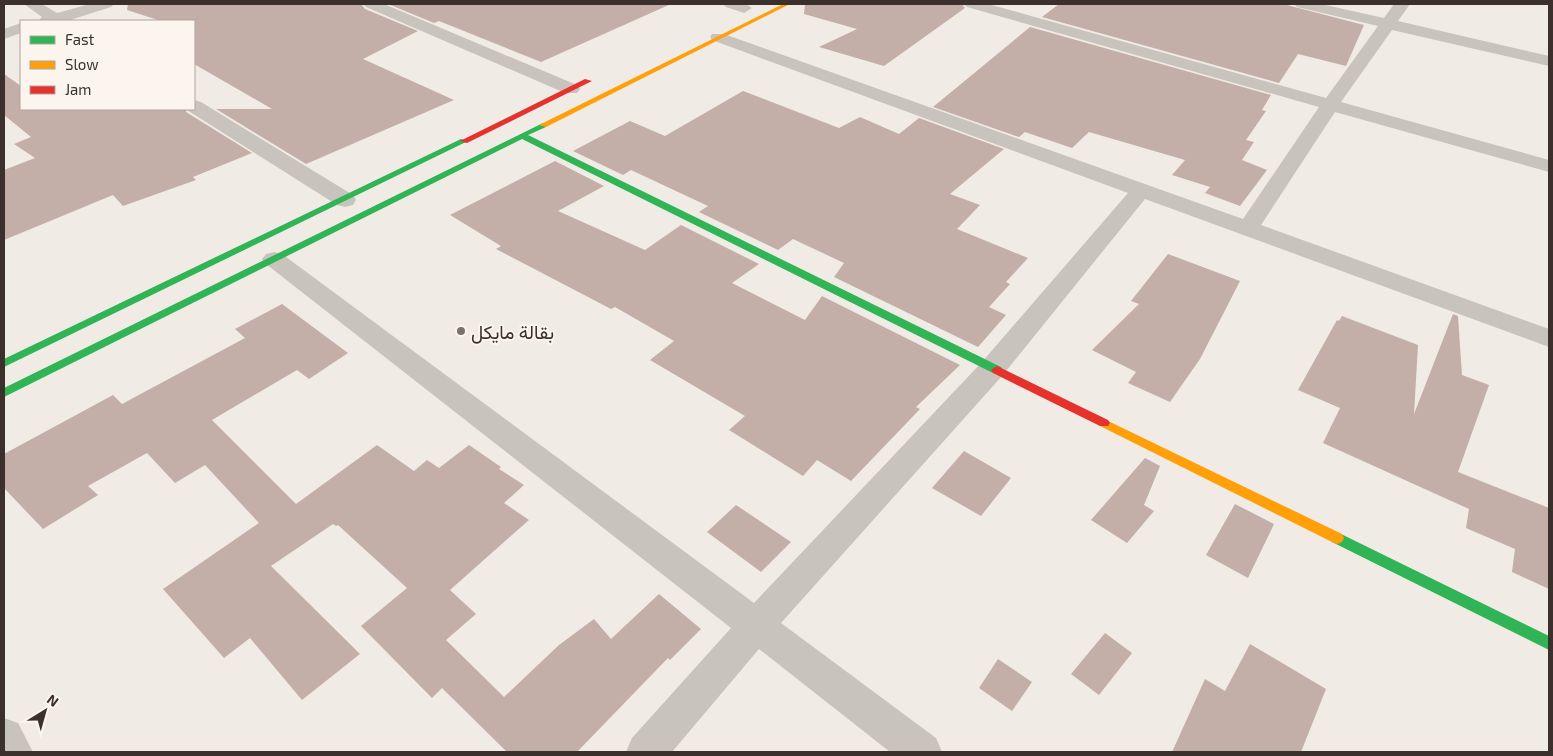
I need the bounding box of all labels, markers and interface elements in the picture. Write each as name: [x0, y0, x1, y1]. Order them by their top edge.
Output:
legend: [20, 20, 195, 110]
text: Fast: [65, 30, 95, 48]
text: Slow: [65, 55, 99, 73]
text: Jam: [65, 80, 91, 98]
place label: بقالة مايكل: [471, 320, 554, 344]
marker: بقالة مايكل: [455, 325, 467, 337]
north arrow: [20, 686, 70, 736]
text: N: [44, 690, 62, 710]

